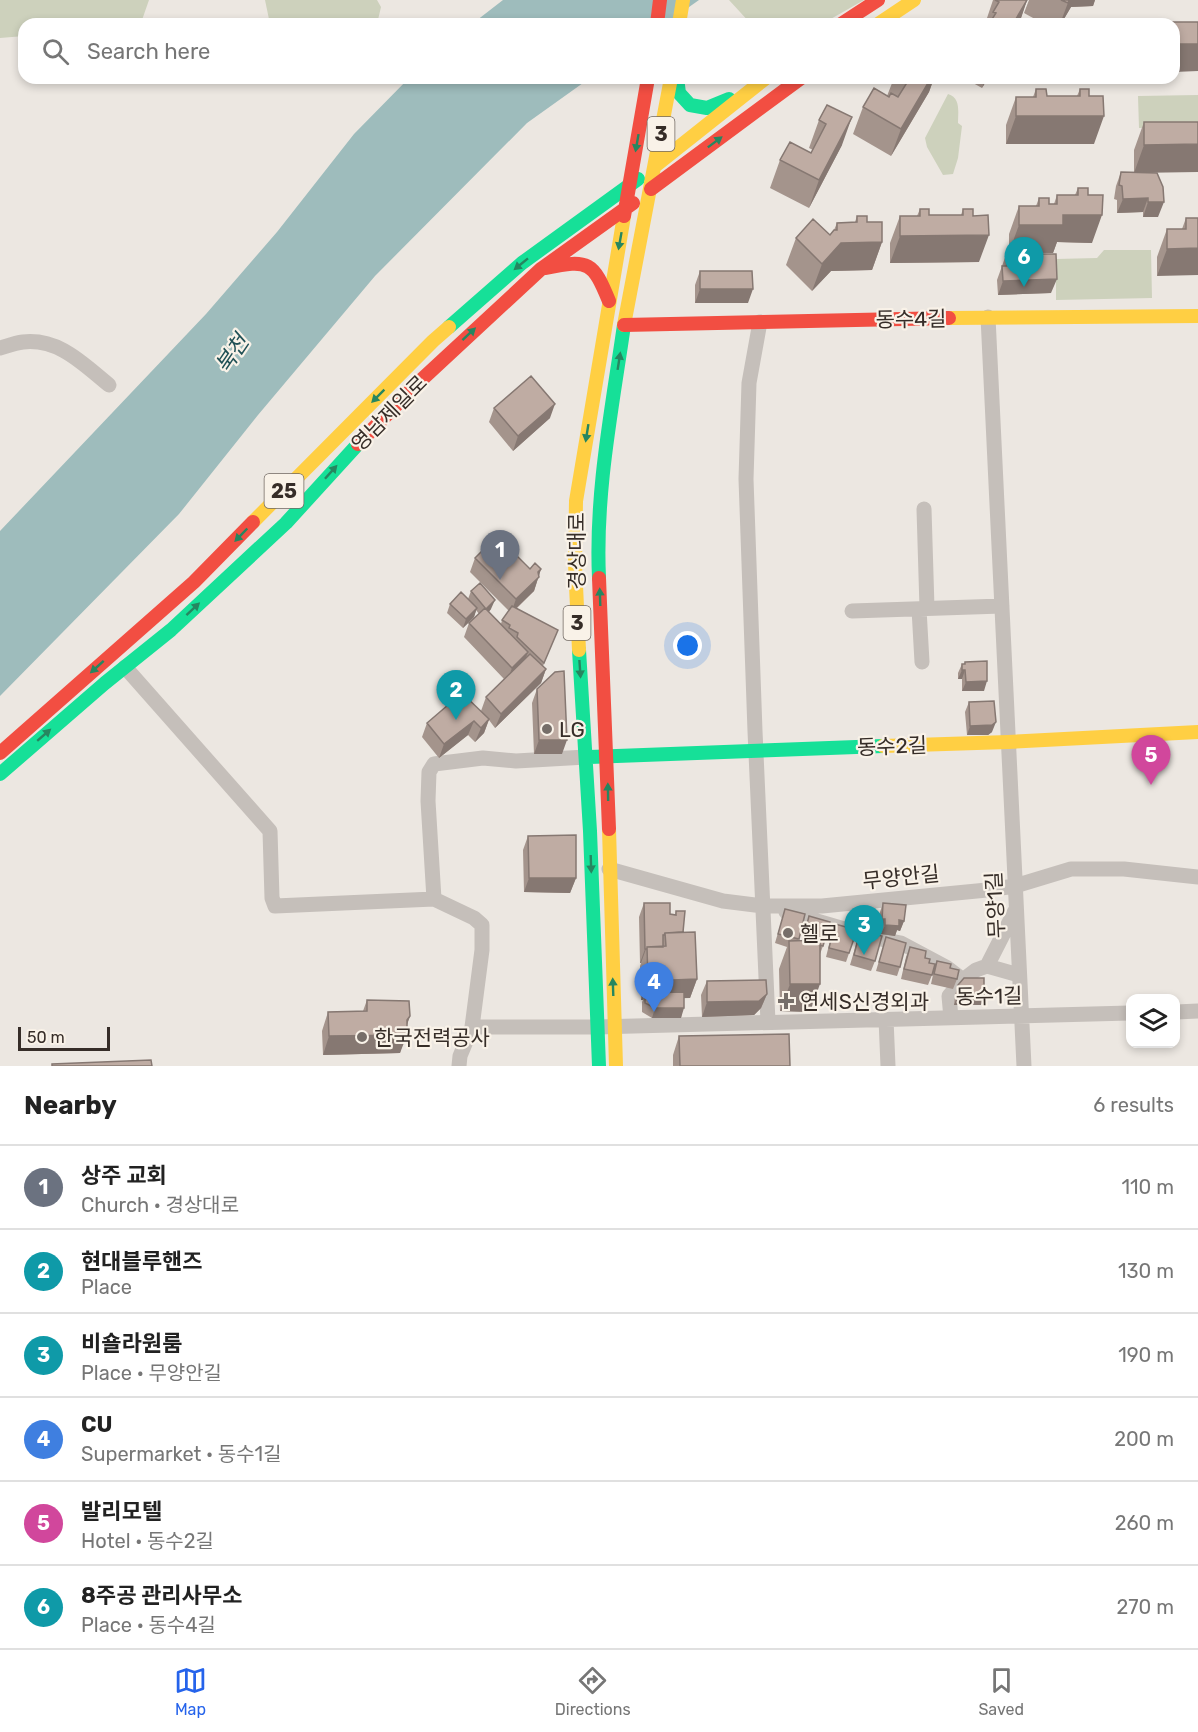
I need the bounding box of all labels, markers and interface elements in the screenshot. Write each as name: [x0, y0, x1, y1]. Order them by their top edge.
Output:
search box: [18, 18, 1180, 84]
icon: search: [39, 35, 72, 68]
text: Search here: [87, 38, 210, 65]
road number: 3: [648, 117, 674, 151]
one-way arrow: [633, 134, 642, 153]
one-way arrow: [706, 136, 722, 148]
one-way arrow: [615, 232, 624, 251]
pin: 6: [1004, 238, 1044, 287]
one-way arrow: [513, 257, 529, 270]
street label: 동수4길: [875, 306, 947, 332]
water label: 북천: [209, 327, 256, 378]
one-way arrow: [462, 328, 476, 342]
one-way arrow: [615, 352, 624, 371]
street label: 영남제일로: [346, 370, 432, 456]
one-way arrow: [371, 389, 385, 403]
one-way arrow: [583, 424, 592, 443]
one-way arrow: [325, 464, 338, 480]
road number: 25: [264, 474, 304, 508]
street label: 경상대로: [564, 512, 589, 590]
one-way arrow: [234, 527, 248, 541]
pin: 1: [480, 530, 520, 580]
one-way arrow: [595, 587, 605, 606]
one-way arrow: [186, 603, 200, 617]
road number: 3: [564, 606, 590, 640]
your location: [673, 631, 702, 660]
one-way arrow: [90, 660, 105, 673]
one-way arrow: [575, 660, 585, 679]
pin: 2: [436, 670, 476, 720]
place label: LG: [559, 717, 585, 742]
marker: LG: [540, 722, 554, 736]
one-way arrow: [36, 729, 52, 742]
street label: 동수2길: [856, 732, 928, 760]
pin: 5: [1132, 736, 1170, 785]
one-way arrow: [603, 782, 612, 801]
one-way arrow: [586, 855, 596, 874]
street label: 무양안길: [861, 861, 941, 893]
street label: 무양1길: [981, 871, 1009, 939]
pin: 3: [844, 906, 884, 955]
place label: 헬로: [800, 921, 839, 946]
marker: 헬로: [781, 926, 795, 940]
pin: 4: [634, 962, 674, 1012]
one-way arrow: [608, 977, 618, 996]
street label: 동수1길: [955, 983, 1023, 1009]
place label: 연세S신경외과: [800, 989, 929, 1014]
marker: 연세S신경외과: [777, 992, 795, 1010]
map controls: [1126, 994, 1180, 1048]
button: layers: [1126, 994, 1180, 1048]
scale bar: [18, 1024, 110, 1052]
place label: 한국전력공사: [374, 1025, 490, 1050]
text: 50 m: [27, 1028, 65, 1047]
marker: 한국전력공사: [355, 1030, 369, 1044]
text: Nearby: [24, 1090, 117, 1121]
text: 6 results: [1093, 1093, 1174, 1117]
text: 상주 교회: [81, 1162, 167, 1189]
text: 1: [39, 1175, 48, 1199]
text: 110 m: [1122, 1175, 1174, 1199]
text: Church · 경상대로: [81, 1193, 239, 1217]
text: 현대블루핸즈: [81, 1248, 202, 1275]
text: 2: [37, 1259, 50, 1283]
text: 130 m: [1118, 1259, 1174, 1283]
text: Place: [81, 1275, 132, 1299]
text: 비숄라원룸: [81, 1330, 182, 1357]
text: 3: [37, 1343, 50, 1367]
text: 190 m: [1118, 1343, 1174, 1367]
text: Place · 무양안길: [81, 1361, 222, 1385]
text: CU: [81, 1411, 112, 1438]
text: 4: [37, 1427, 50, 1451]
text: 200 m: [1114, 1427, 1174, 1451]
text: Supermarket · 동수1길: [81, 1442, 282, 1466]
text: 발리모텔: [81, 1498, 162, 1525]
text: 5: [37, 1511, 50, 1535]
text: 260 m: [1115, 1511, 1174, 1535]
text: Hotel · 동수2길: [81, 1529, 214, 1553]
text: 8주공 관리사무소: [81, 1582, 242, 1609]
text: 6: [37, 1595, 50, 1619]
text: 270 m: [1117, 1595, 1174, 1619]
text: Place · 동수4길: [81, 1613, 216, 1637]
tab: Map: [174, 1664, 207, 1719]
tab: Directions: [555, 1664, 631, 1719]
tab: Saved: [978, 1664, 1024, 1719]

